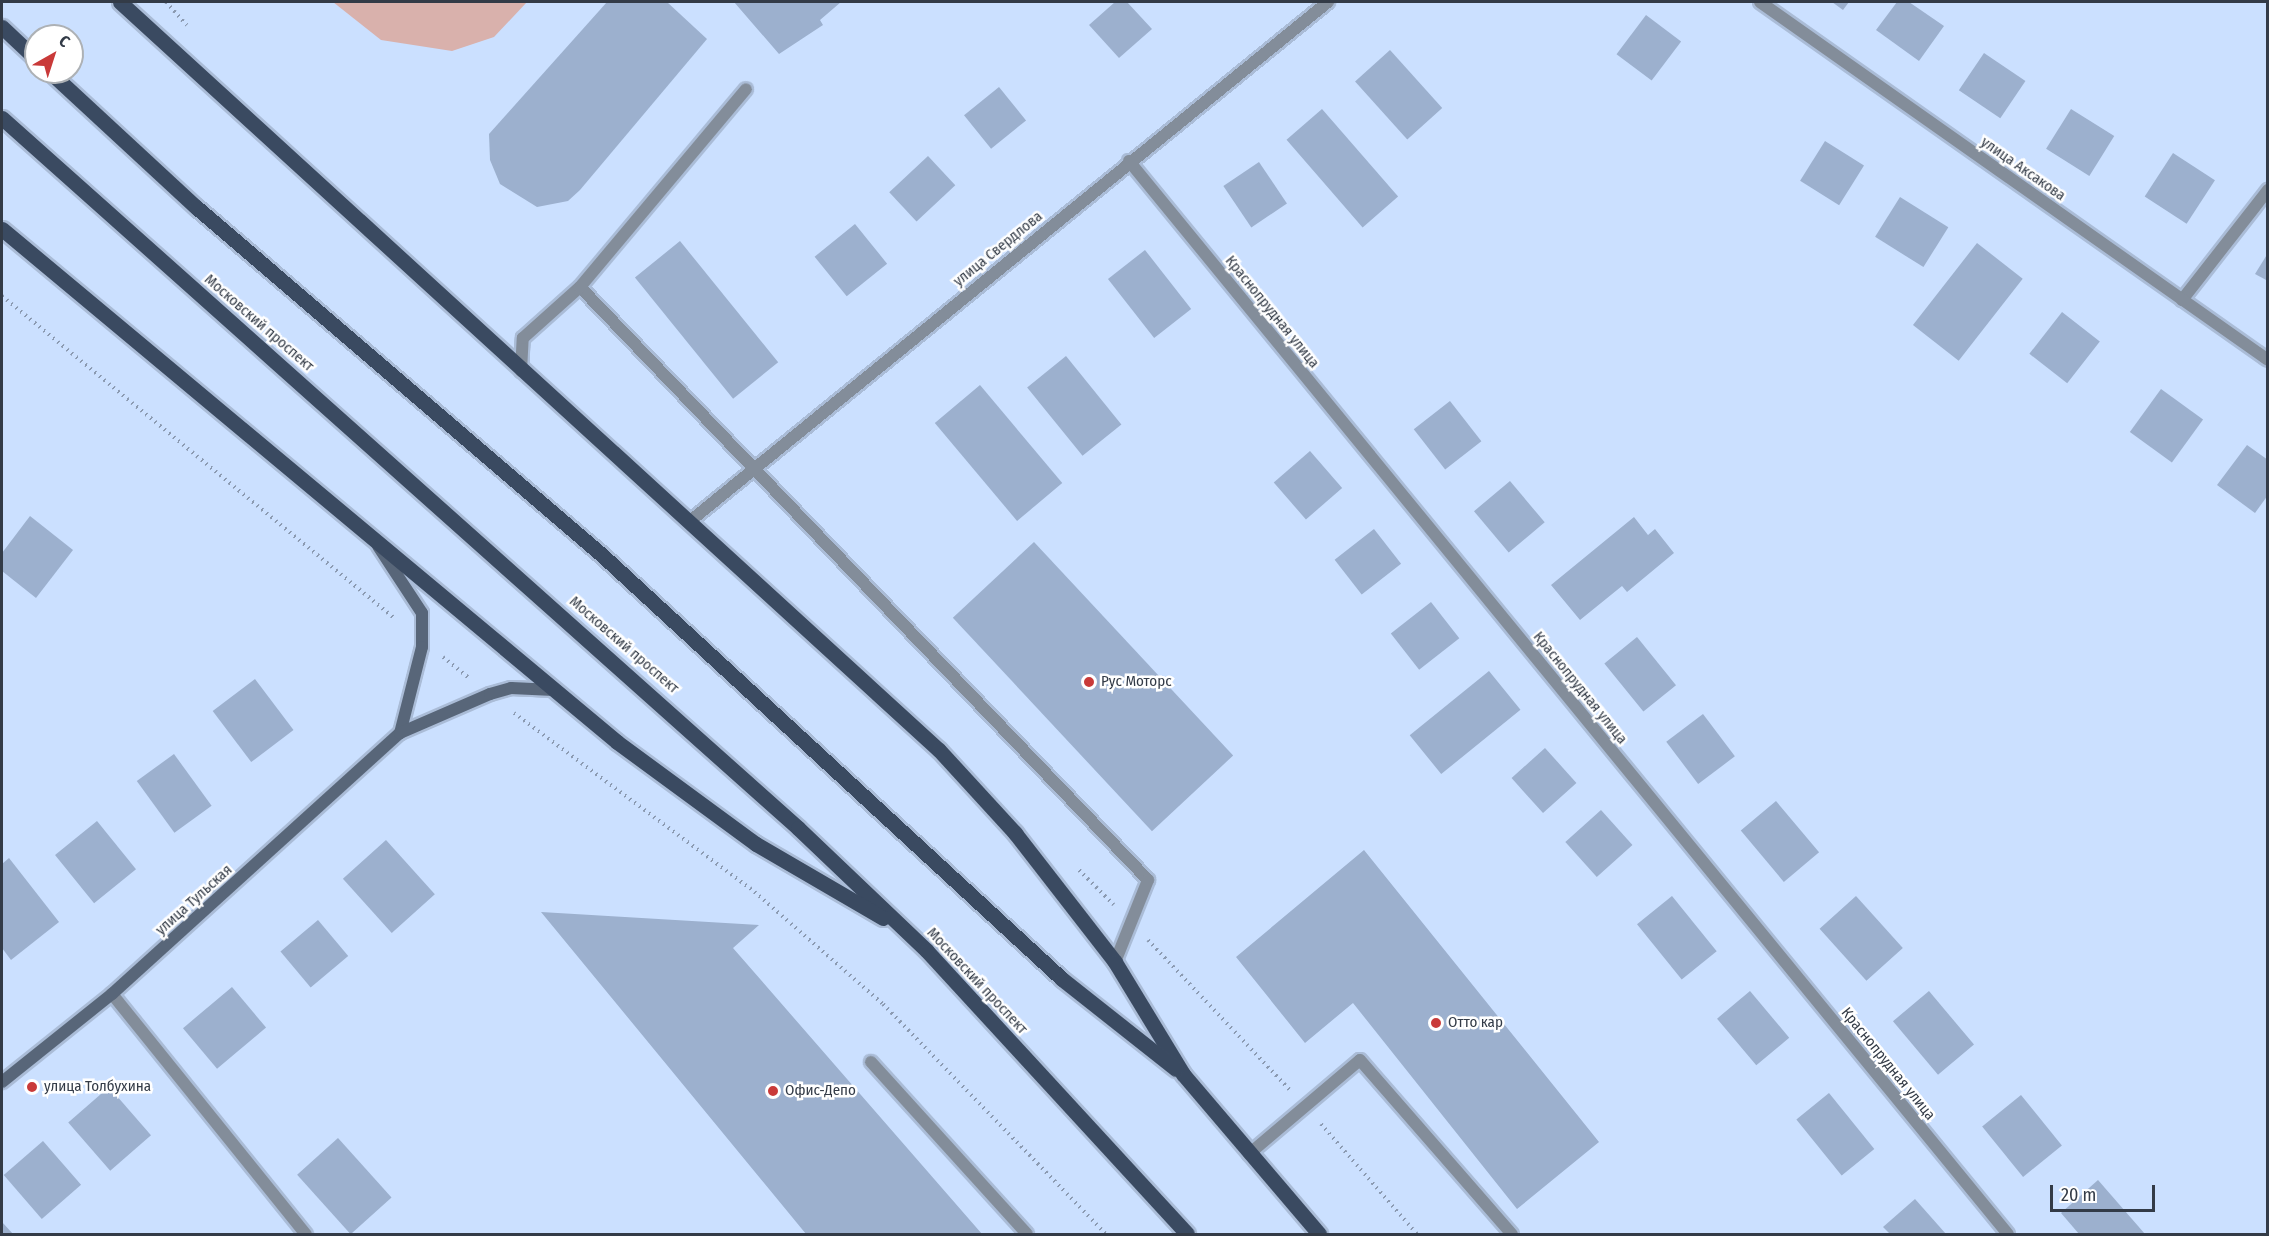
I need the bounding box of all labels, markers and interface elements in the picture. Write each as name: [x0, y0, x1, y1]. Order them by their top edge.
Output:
north arrow: [24, 24, 84, 84]
text: С: [55, 31, 74, 51]
street label: улица Аксакова: [1977, 133, 2069, 205]
street label: улица Свердлова: [950, 208, 1046, 290]
street label: Краснопрудная улица: [1221, 252, 1323, 372]
street label: Московский проспект: [201, 271, 317, 375]
street label: Московский проспект: [566, 593, 682, 697]
street label: Краснопрудная улица: [1529, 628, 1631, 748]
place label: Рус Моторс: [1101, 673, 1172, 691]
marker: Рус Моторс: [1082, 675, 1096, 689]
street label: улица Тульская: [152, 861, 236, 939]
street label: Московский проспект: [923, 924, 1031, 1038]
street label: Краснопрудная улица: [1837, 1004, 1939, 1124]
place label: Отто кар: [1448, 1014, 1503, 1032]
marker: Отто кар: [1429, 1016, 1443, 1030]
place label: улица Толбухина: [44, 1078, 151, 1096]
marker: улица Толбухина: [25, 1080, 39, 1094]
place label: Офис-Депо: [785, 1082, 856, 1100]
marker: Офис-Депо: [766, 1084, 780, 1098]
scale bar: [2053, 1173, 2158, 1211]
text: 20 m: [2061, 1184, 2096, 1206]

